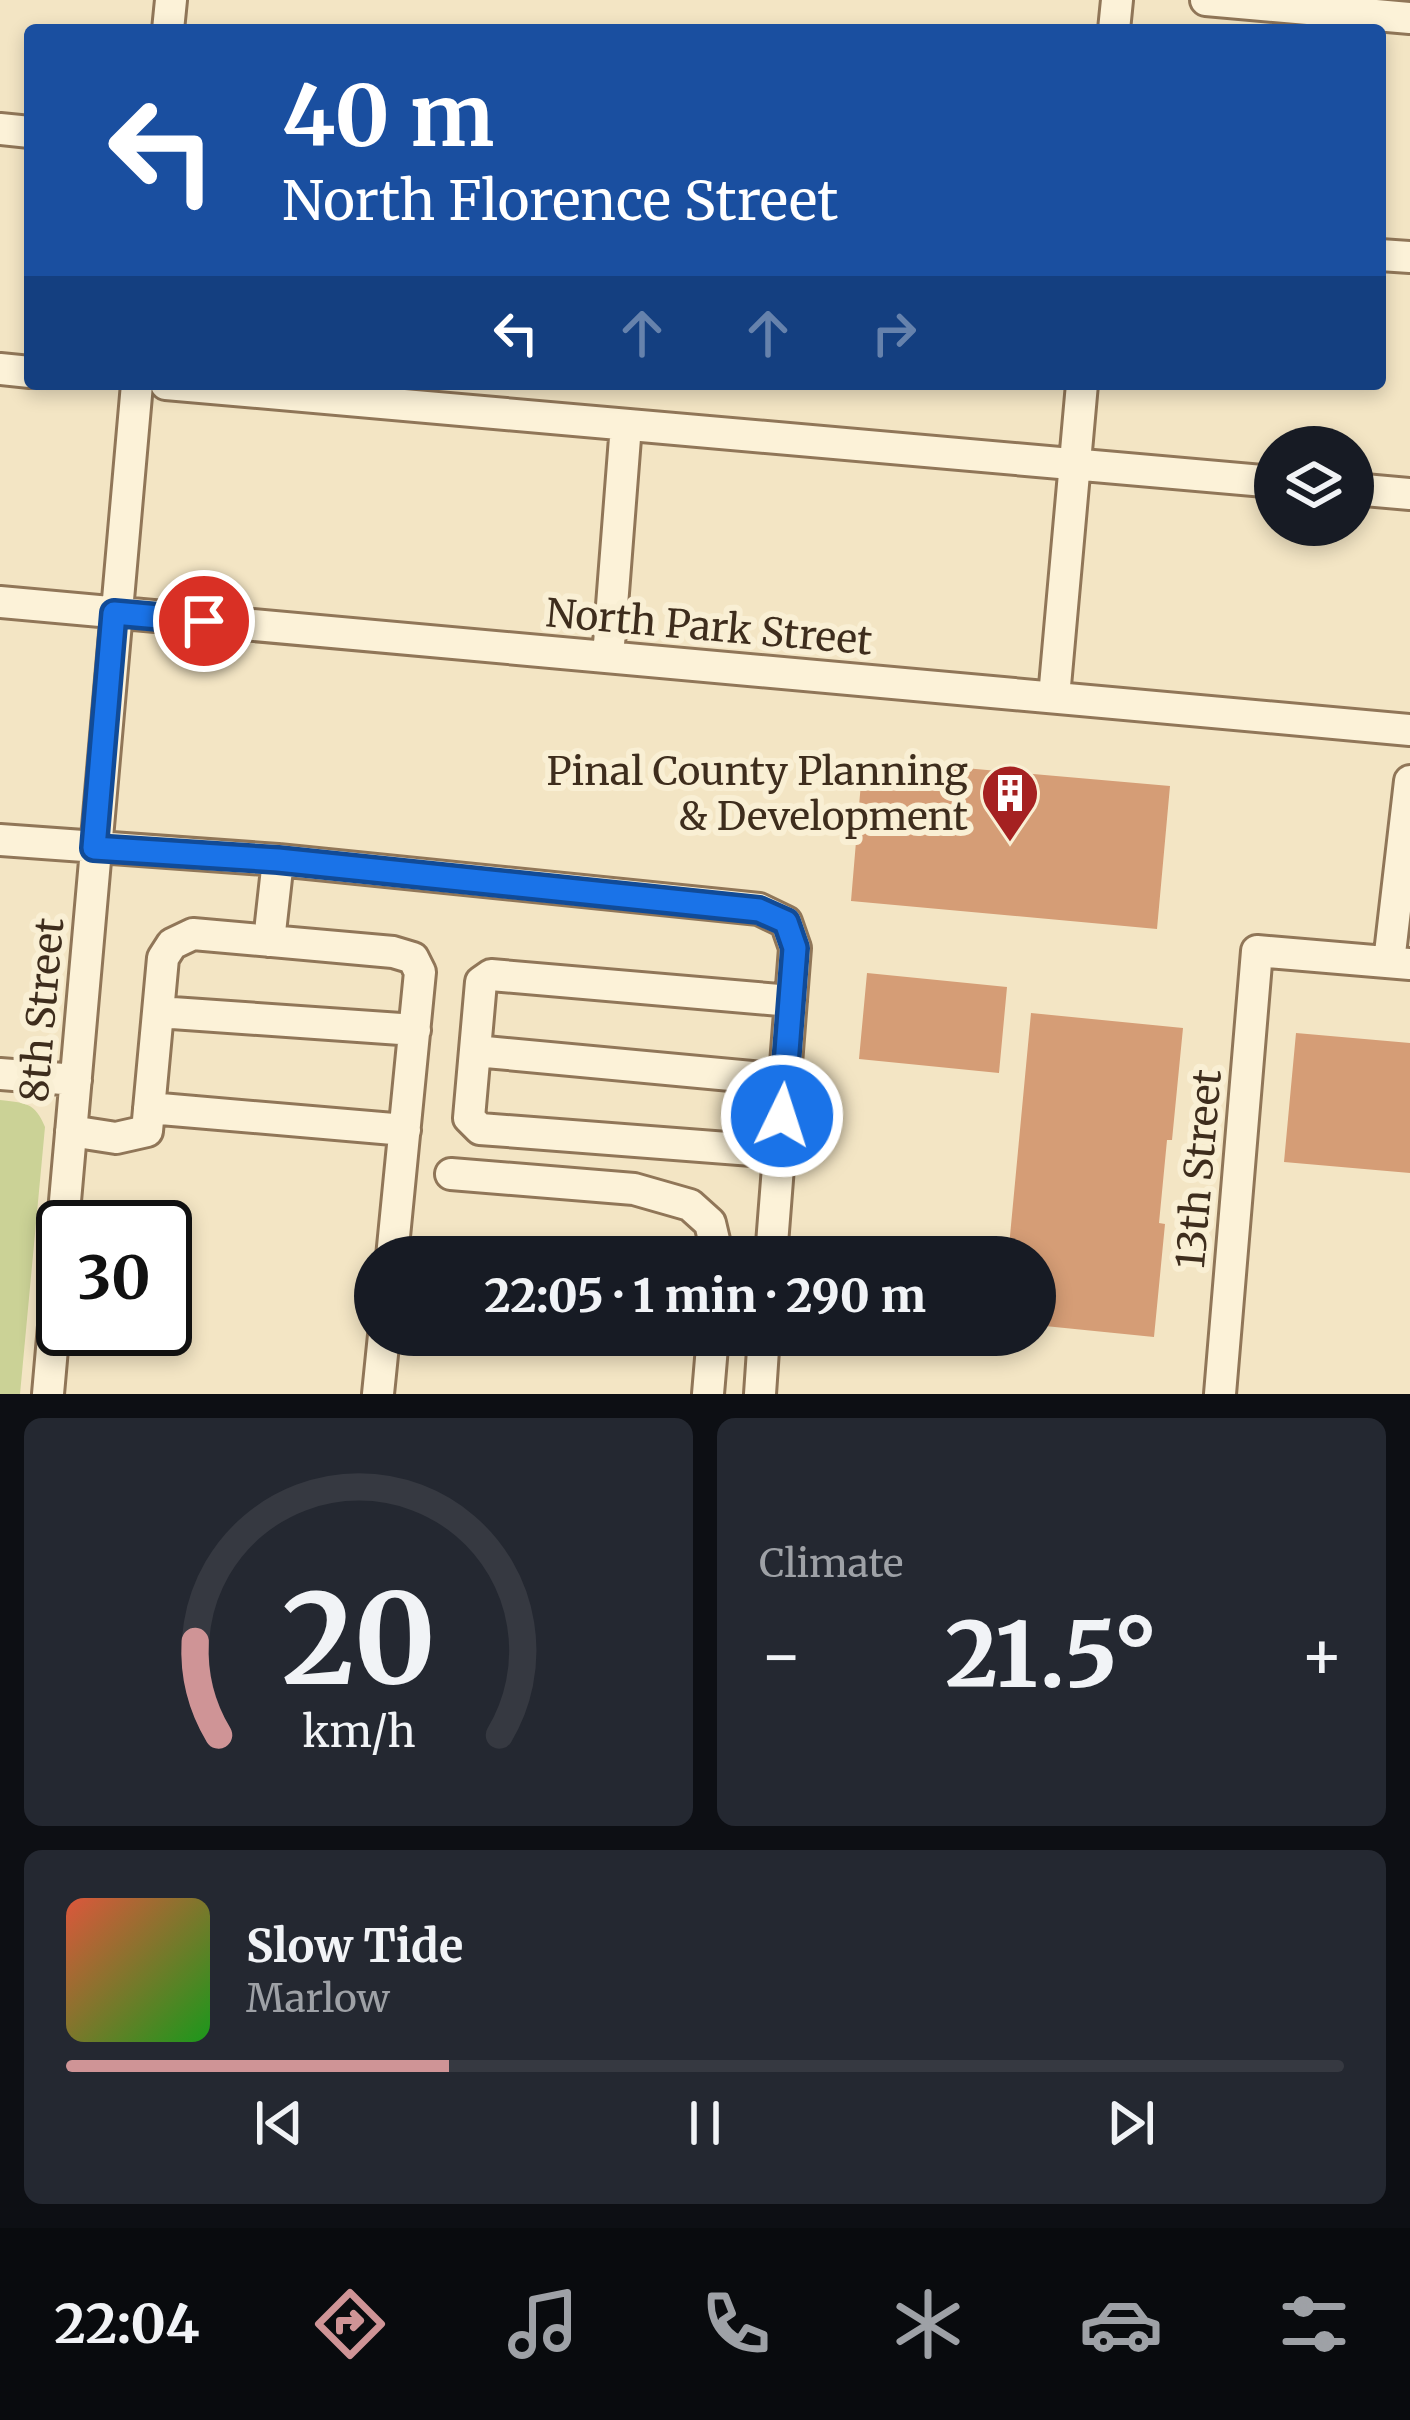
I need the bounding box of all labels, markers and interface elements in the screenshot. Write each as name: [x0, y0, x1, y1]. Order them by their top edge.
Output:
text: 40 m: [282, 63, 494, 169]
icon: left: [84, 72, 240, 228]
text: North Florence Street: [282, 167, 838, 235]
icon: left: [483, 300, 549, 366]
icon: ahead: [609, 300, 675, 366]
icon: ahead: [735, 300, 801, 366]
icon: right: [861, 300, 927, 366]
map controls: [1254, 426, 1374, 546]
button: layers: [1254, 426, 1374, 546]
pin: [153, 570, 255, 672]
icon: arrive: [171, 588, 237, 654]
street label: North Park Street: [544, 588, 874, 666]
place label: Pinal County Planning & Development: [547, 747, 968, 841]
building icon: Pinal County Planning & Development: [979, 762, 1041, 844]
street label: 8th Street: [10, 916, 74, 1104]
position arrow: [719, 1053, 845, 1179]
street label: 13th Street: [1166, 1067, 1232, 1271]
speed limit sign: 30: [36, 1200, 192, 1356]
text: 22:05 · 1 min · 290 m: [484, 1268, 926, 1324]
text: Climate: [759, 1539, 903, 1588]
text: 20: [281, 1561, 436, 1718]
text: 21.5°: [945, 1598, 1158, 1712]
text: −: [759, 1614, 803, 1697]
text: +: [1300, 1614, 1344, 1697]
text: km/h: [302, 1705, 415, 1759]
text: Slow Tide: [246, 1918, 463, 1974]
text: Marlow: [246, 1974, 390, 2023]
icon: previous: [246, 2090, 312, 2156]
icon: pause: [672, 2090, 738, 2156]
icon: next: [1098, 2090, 1164, 2156]
icon: directions: [308, 2282, 392, 2366]
icon: music: [501, 2282, 585, 2366]
icon: phone: [694, 2282, 778, 2366]
icon: climate: [886, 2282, 970, 2366]
icon: car: [1079, 2282, 1163, 2366]
icon: filters: [1272, 2282, 1356, 2366]
text: 22:04: [54, 2290, 200, 2358]

